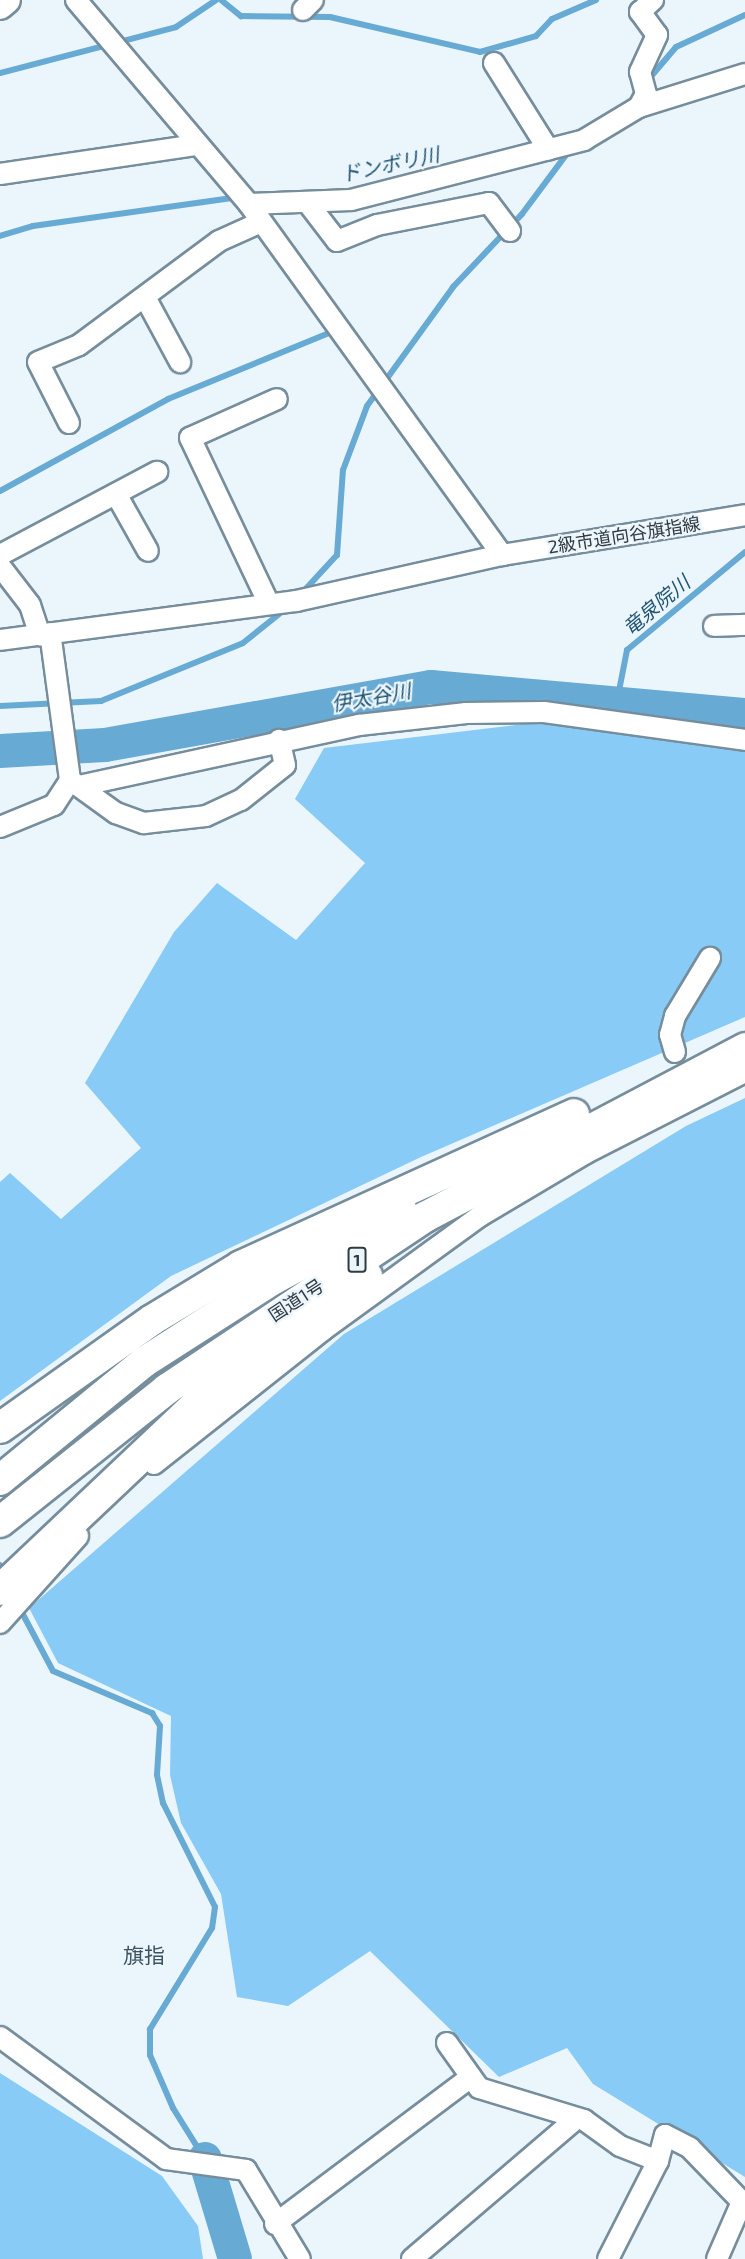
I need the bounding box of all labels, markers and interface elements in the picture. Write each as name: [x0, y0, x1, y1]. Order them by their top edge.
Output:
water label: ドンボリ川: [339, 142, 441, 186]
street label: 2級市道向谷旗指線: [546, 512, 702, 558]
water label: 竜泉院川: [618, 570, 694, 640]
water label: 伊太谷川: [330, 678, 412, 716]
road number: 1: [346, 1247, 368, 1273]
street label: 国道1号: [264, 1274, 328, 1326]
district label: 旗指: [123, 1942, 165, 1968]

